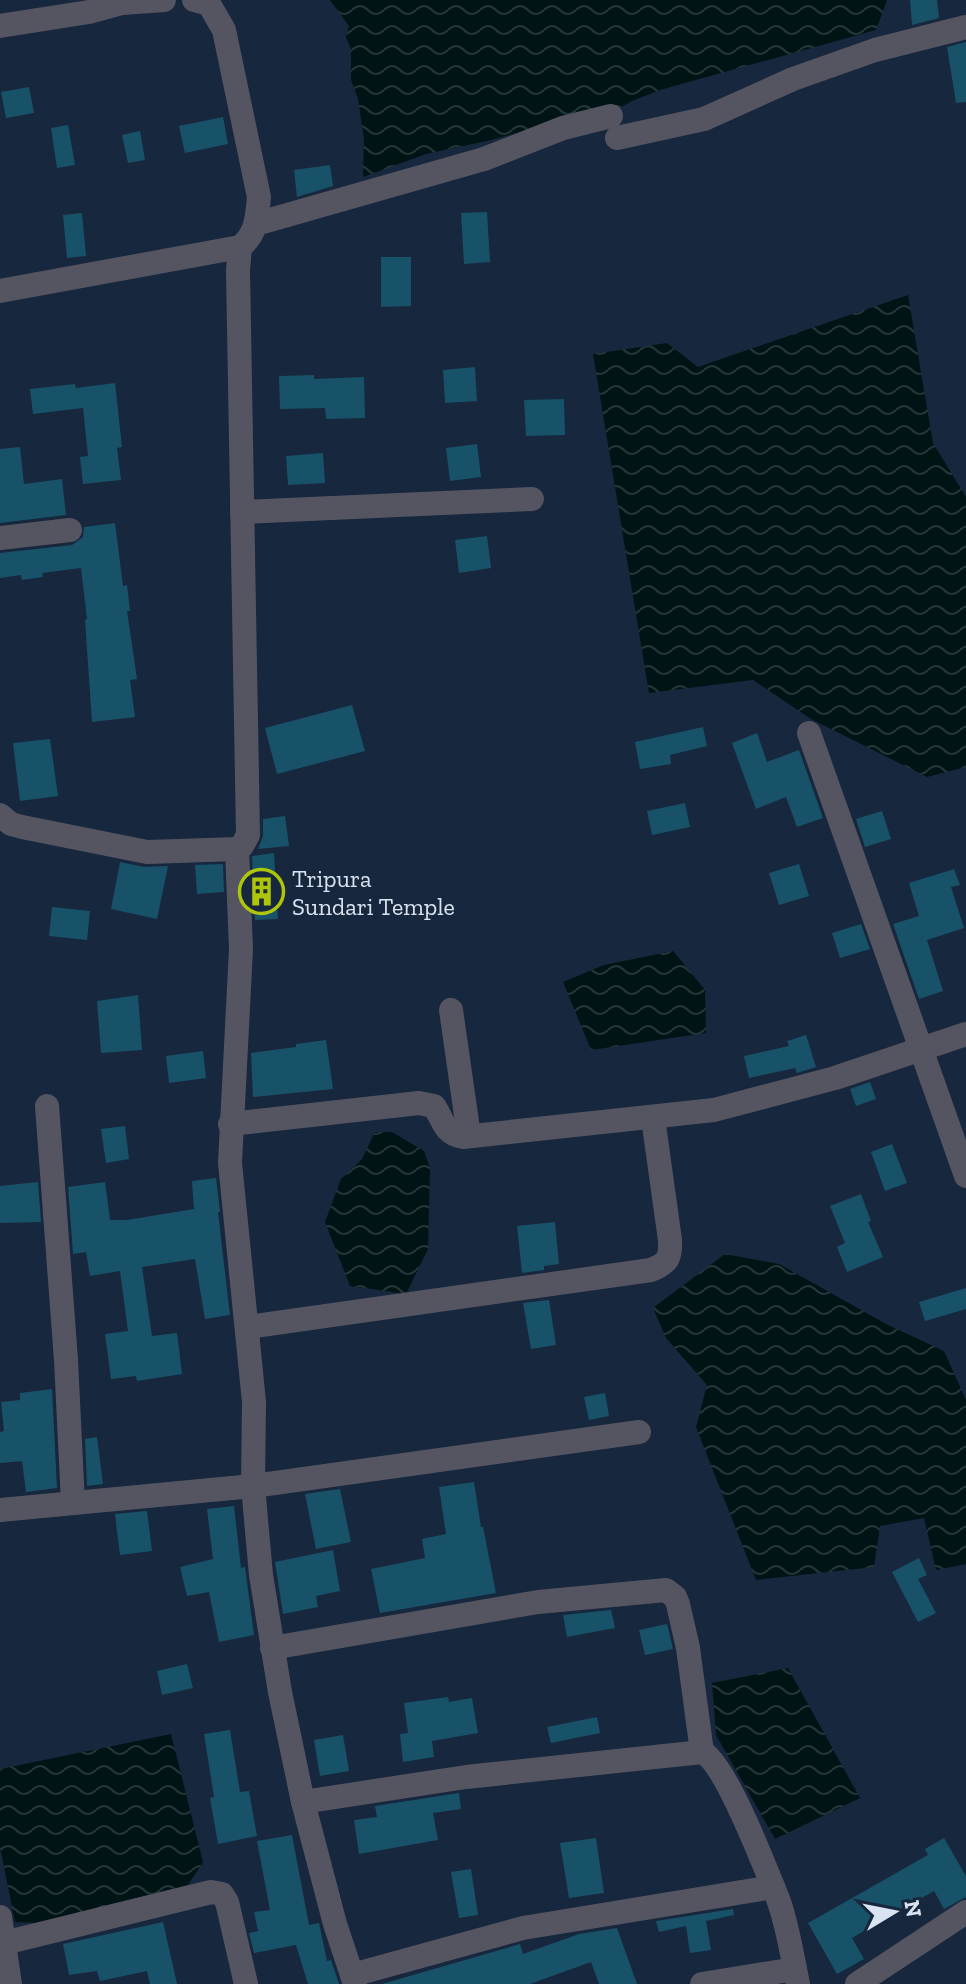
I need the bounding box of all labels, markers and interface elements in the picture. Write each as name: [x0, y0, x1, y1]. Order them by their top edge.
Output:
place label: Tripura Sundari Temple: [292, 864, 455, 921]
building icon: Tripura Sundari Temple: [237, 868, 285, 916]
north arrow: [854, 1872, 934, 1952]
text: N: [898, 1898, 928, 1919]

